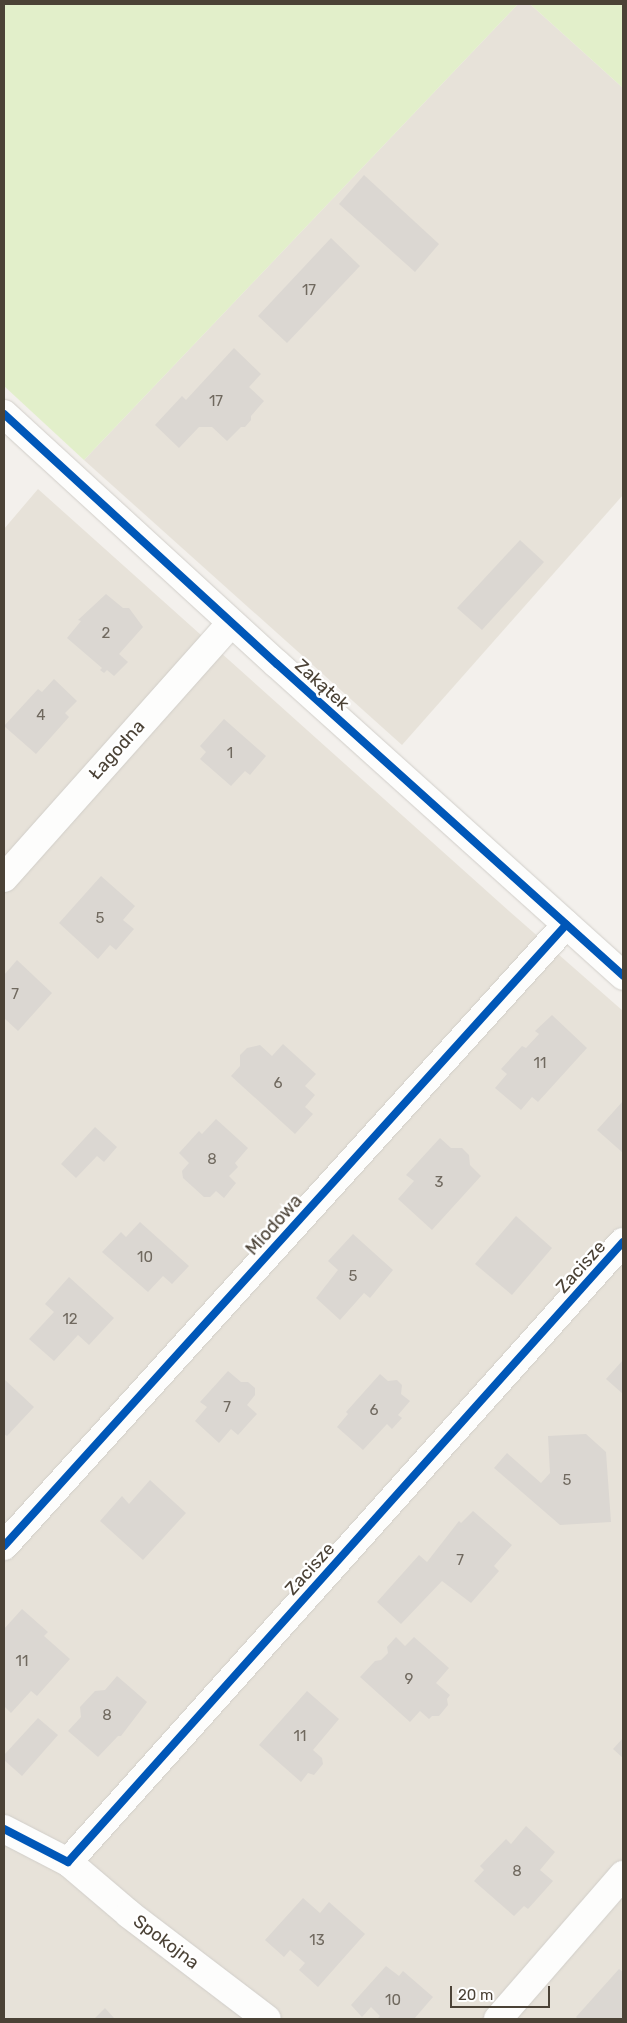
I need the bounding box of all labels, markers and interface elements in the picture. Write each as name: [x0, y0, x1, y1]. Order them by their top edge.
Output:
house number: 17: [302, 282, 316, 300]
house number: 17: [209, 393, 223, 411]
house number: 2: [102, 625, 110, 643]
street label: Zakątek: [290, 655, 354, 715]
house number: 4: [36, 707, 46, 725]
street label: Łagodna: [85, 716, 149, 784]
house number: 1: [227, 745, 233, 763]
house number: 5: [96, 910, 104, 928]
house number: 7: [11, 986, 19, 1004]
house number: 11: [534, 1055, 546, 1073]
house number: 6: [273, 1075, 283, 1093]
house number: 8: [207, 1151, 217, 1169]
house number: 3: [434, 1174, 444, 1192]
street label: Miodowa: [241, 1190, 307, 1260]
street label: Zacisze: [552, 1236, 610, 1298]
house number: 10: [137, 1249, 153, 1267]
house number: 5: [349, 1268, 357, 1286]
house number: 12: [62, 1311, 78, 1329]
house number: 7: [223, 1399, 231, 1417]
house number: 6: [369, 1402, 379, 1420]
house number: 5: [563, 1472, 571, 1490]
street label: Zacisze: [281, 1538, 339, 1600]
house number: 7: [456, 1552, 464, 1570]
house number: 11: [16, 1653, 28, 1671]
house number: 9: [405, 1671, 413, 1689]
house number: 8: [102, 1707, 112, 1725]
house number: 11: [294, 1728, 306, 1746]
house number: 8: [512, 1863, 522, 1881]
street label: Spokojna: [129, 1910, 203, 1974]
house number: 13: [309, 1932, 325, 1950]
scale bar: [452, 1976, 552, 2008]
text: 20 m: [458, 1986, 493, 2004]
house number: 10: [385, 1992, 401, 2010]

